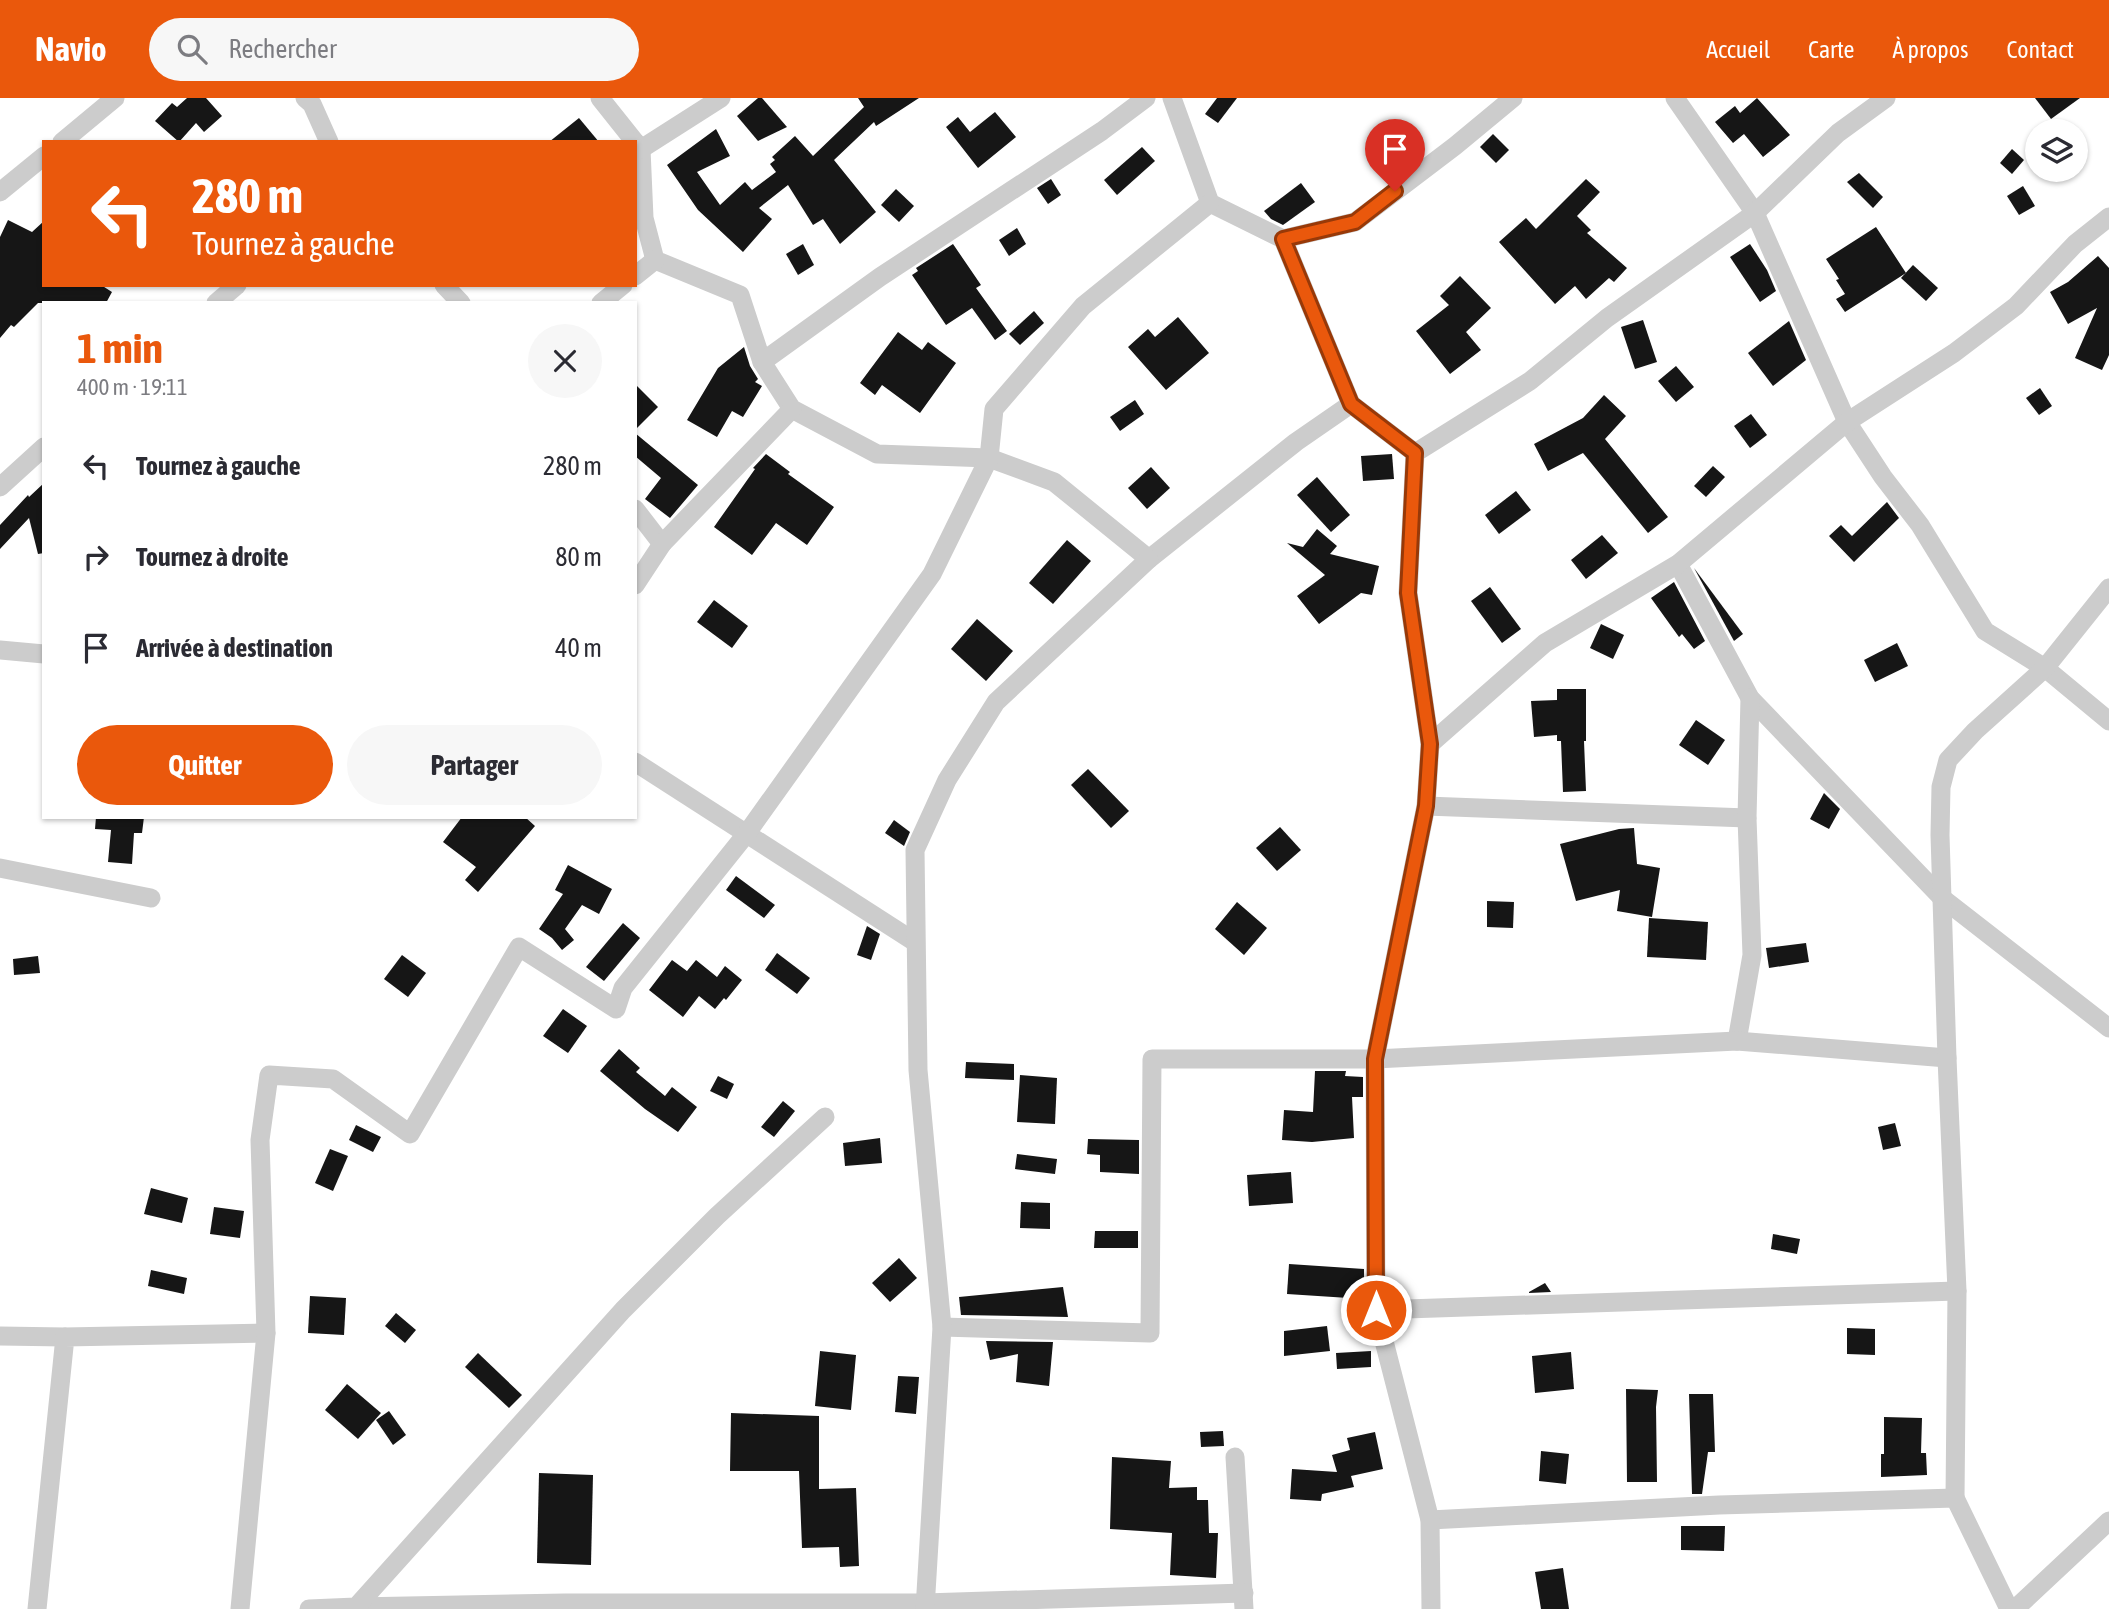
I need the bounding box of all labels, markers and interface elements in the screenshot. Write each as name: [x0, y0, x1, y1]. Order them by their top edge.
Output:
search box: [149, 18, 639, 81]
text: Navio: [35, 30, 107, 68]
icon: search: [173, 30, 211, 68]
text: Rechercher: [229, 34, 337, 64]
text: Accueil: [1706, 36, 1770, 63]
text: Carte: [1808, 36, 1854, 63]
text: À propos: [1892, 36, 1968, 63]
text: Contact: [2006, 36, 2074, 63]
pin: [1365, 119, 1425, 191]
map controls: [2025, 119, 2088, 182]
button: layers: [2025, 119, 2088, 182]
icon: arrive: [1376, 130, 1414, 168]
text: 280 m: [192, 167, 303, 223]
icon: left: [77, 168, 168, 259]
text: Tournez à gauche: [192, 225, 395, 262]
text: 1 min: [77, 324, 163, 372]
button: close: [528, 324, 602, 398]
text: 400 m · 19:11: [77, 374, 188, 400]
icon: left: [77, 447, 115, 485]
text: Tournez à gauche: [136, 451, 301, 481]
text: 280 m: [543, 451, 602, 481]
icon: right: [77, 538, 115, 576]
text: Tournez à droite: [136, 542, 289, 572]
text: 80 m: [555, 542, 602, 572]
icon: arrive: [77, 629, 115, 667]
text: Arrivée à destination: [136, 633, 333, 663]
text: 40 m: [555, 633, 602, 663]
button: Quitter: [77, 725, 333, 805]
button: Partager: [347, 725, 602, 805]
position arrow: [1339, 1273, 1413, 1347]

